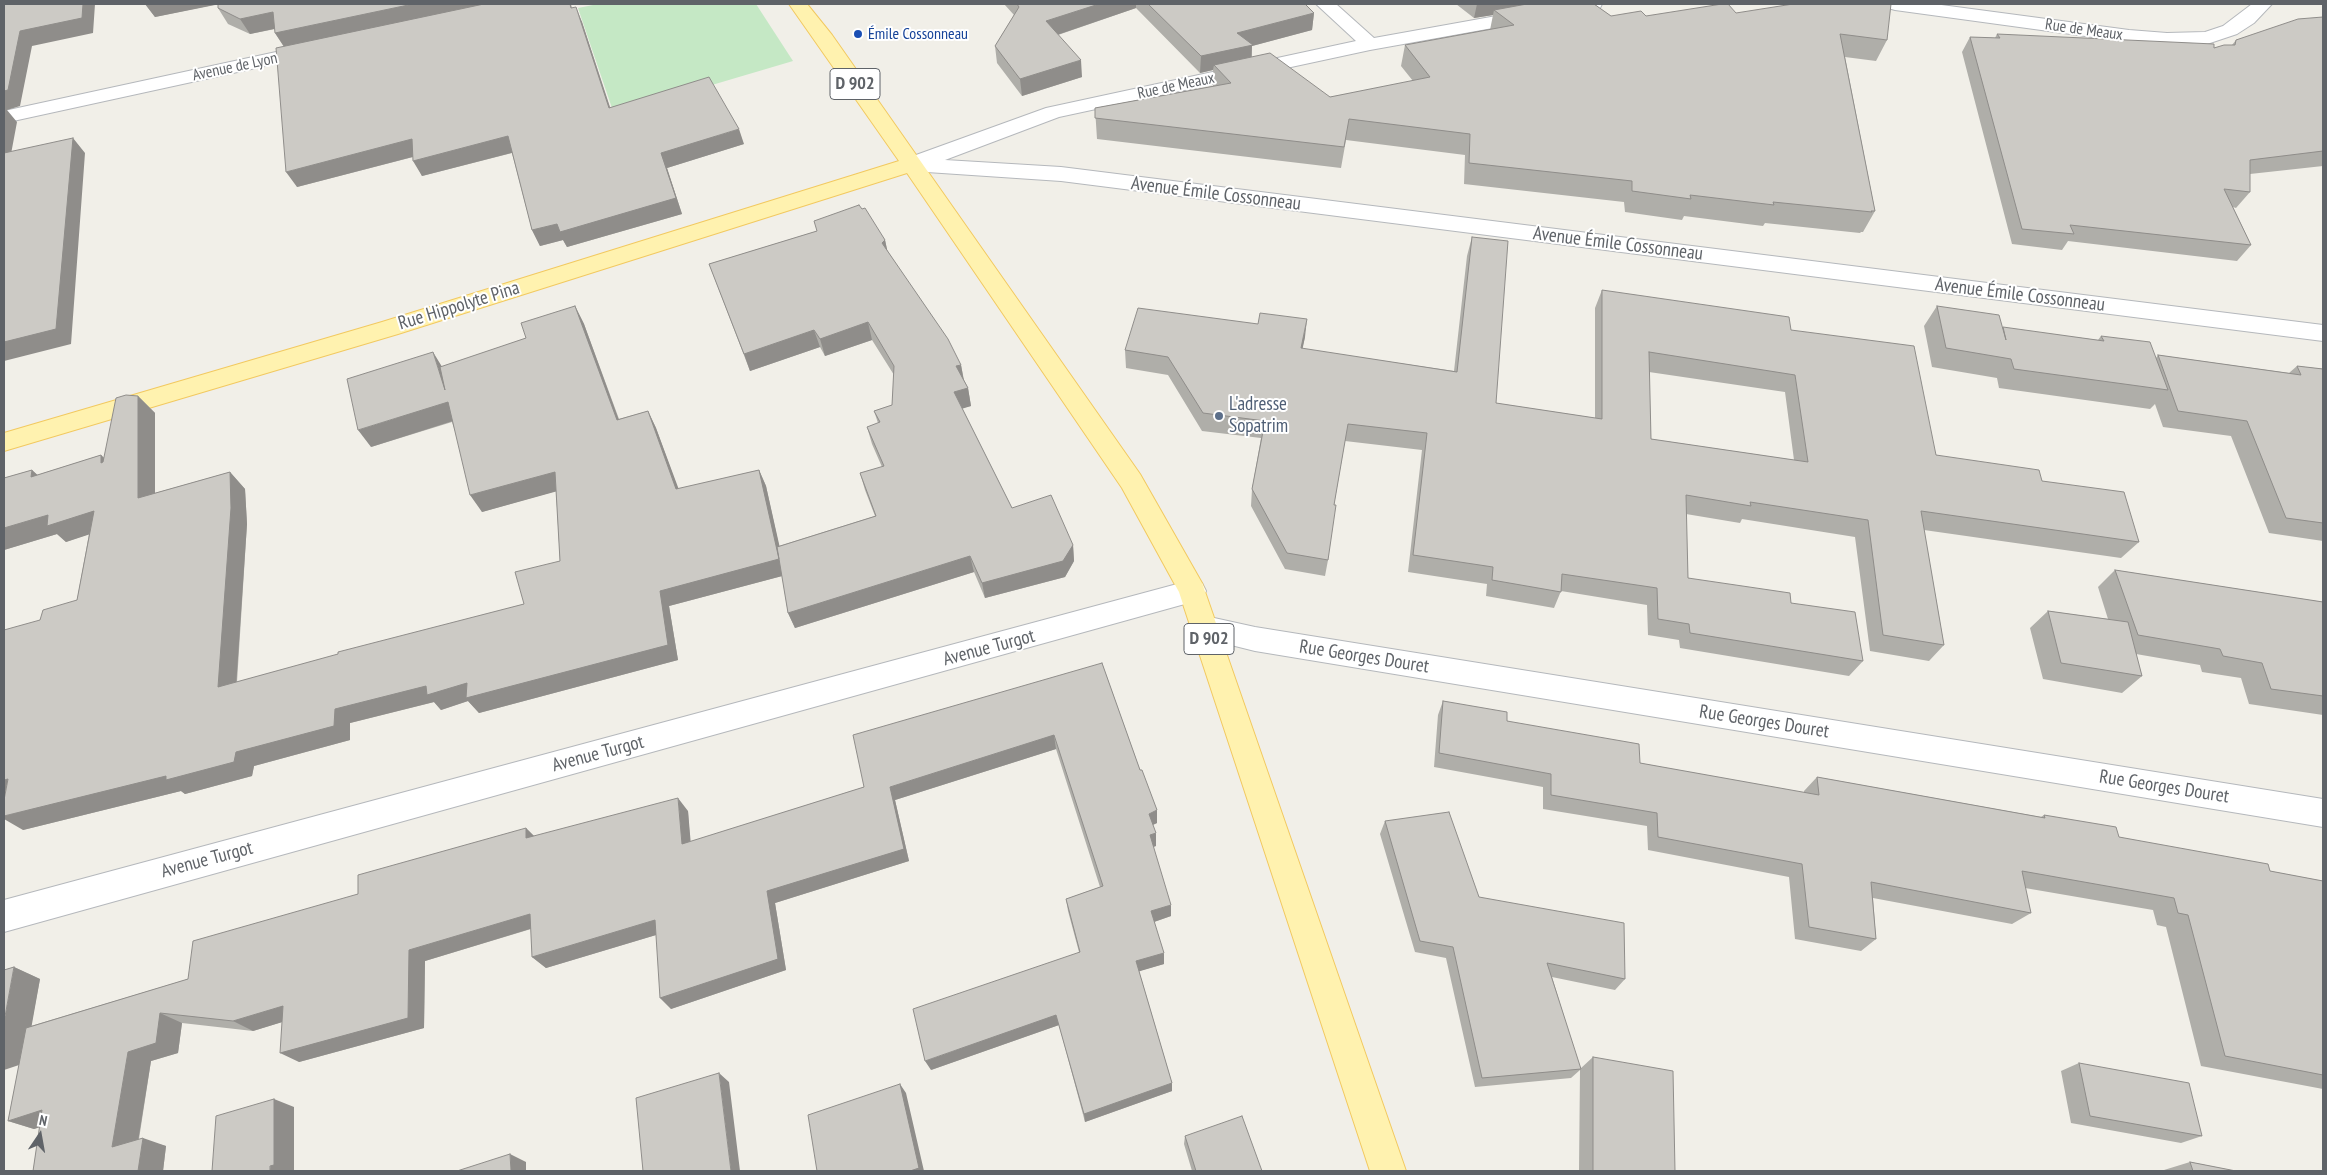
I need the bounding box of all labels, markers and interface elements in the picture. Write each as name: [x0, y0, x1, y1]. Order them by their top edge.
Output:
street label: Rue de Meaux: [2044, 15, 2124, 45]
place label: Émile Cossonneau: [868, 24, 968, 44]
marker: Émile Cossonneau: [852, 28, 864, 40]
street label: Avenue de Lyon: [191, 49, 279, 85]
road number: D 902: [830, 68, 880, 100]
street label: Rue de Meaux: [1136, 68, 1216, 104]
street label: Avenue Émile Cossonneau: [1130, 172, 1302, 216]
street label: Avenue Émile Cossonneau: [1532, 222, 1704, 266]
street label: Avenue Émile Cossonneau: [1934, 273, 2106, 317]
street label: Rue Hippolyte Pina: [396, 277, 522, 335]
place label: L'adresse Sopatrim: [1229, 394, 1288, 438]
marker: L'adresse Sopatrim: [1213, 410, 1225, 422]
road number: D 902: [1184, 624, 1234, 654]
street label: Avenue Turgot: [941, 625, 1037, 671]
street label: Rue Georges Douret: [1298, 636, 1430, 678]
street label: Rue Georges Douret: [1698, 701, 1830, 743]
street label: Avenue Turgot: [550, 731, 646, 777]
street label: Rue Georges Douret: [2098, 766, 2230, 808]
street label: Avenue Turgot: [159, 837, 255, 883]
north arrow: [15, 1110, 65, 1160]
text: N: [38, 1111, 49, 1130]

